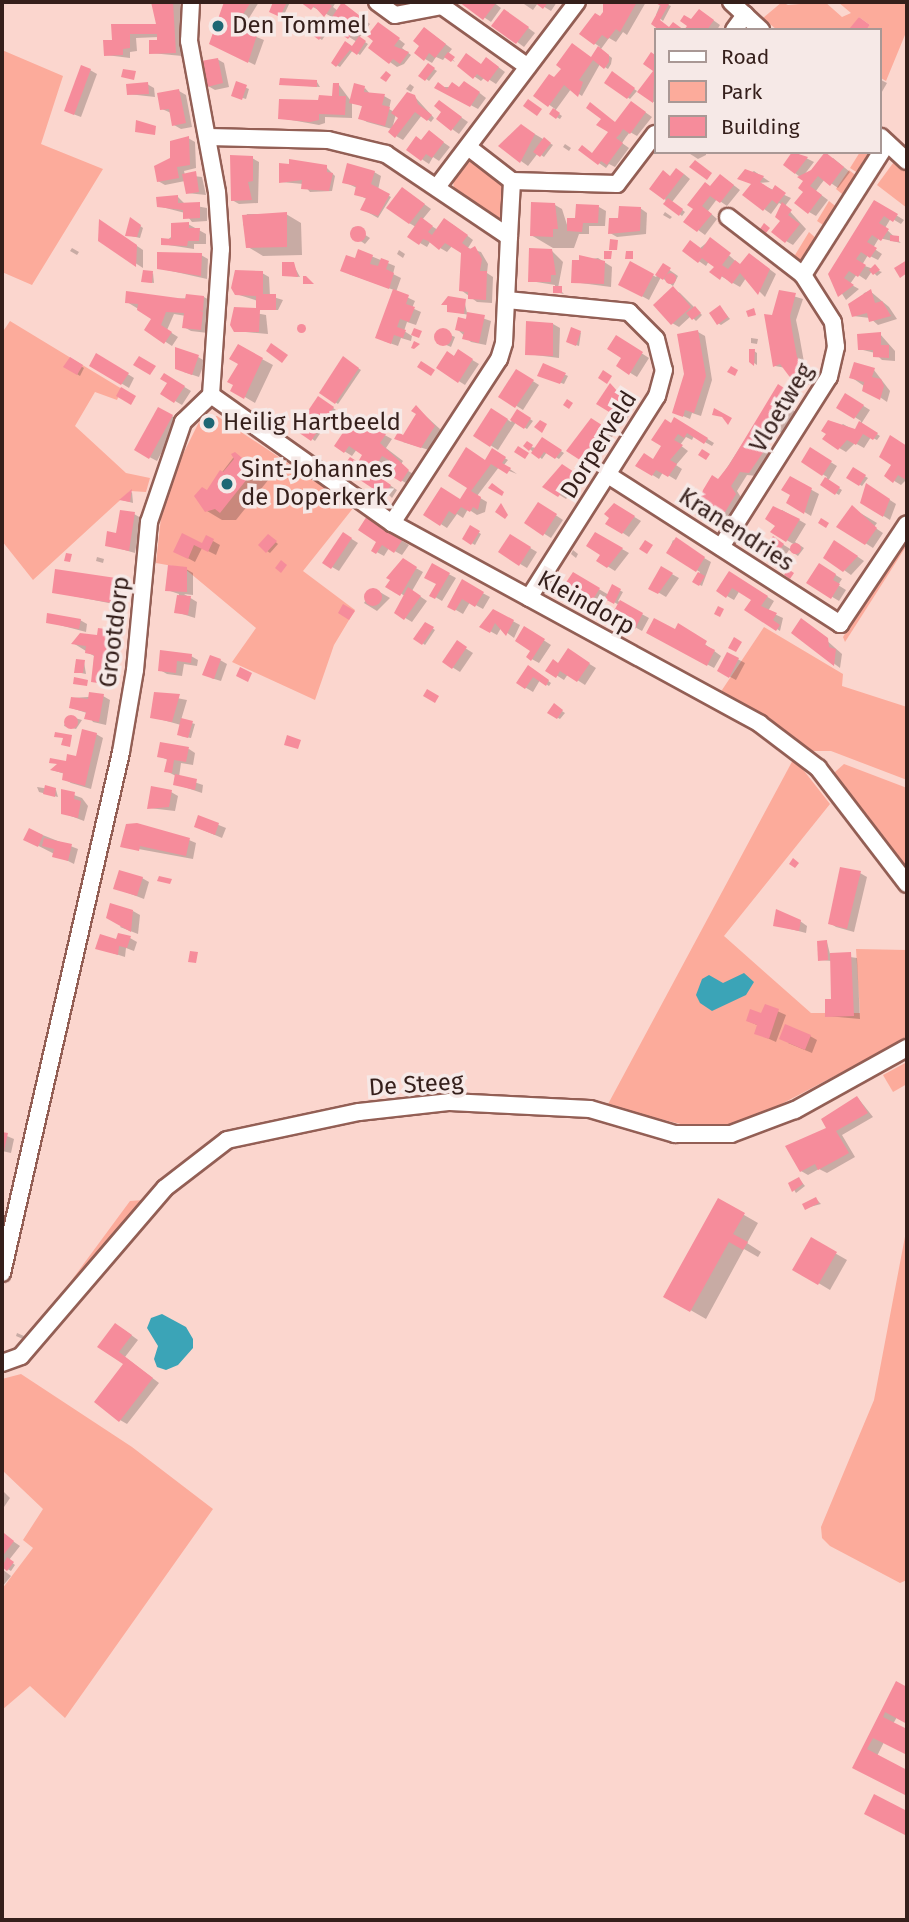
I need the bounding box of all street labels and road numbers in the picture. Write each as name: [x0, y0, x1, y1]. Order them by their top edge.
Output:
street label: Vloetweg: [744, 358, 820, 458]
street label: Dorperveld: [555, 386, 643, 504]
street label: Kranendries: [673, 482, 799, 578]
street label: Kleindorp: [532, 565, 640, 641]
street label: Grootdorp: [94, 575, 136, 689]
street label: De Steeg: [368, 1067, 464, 1103]

